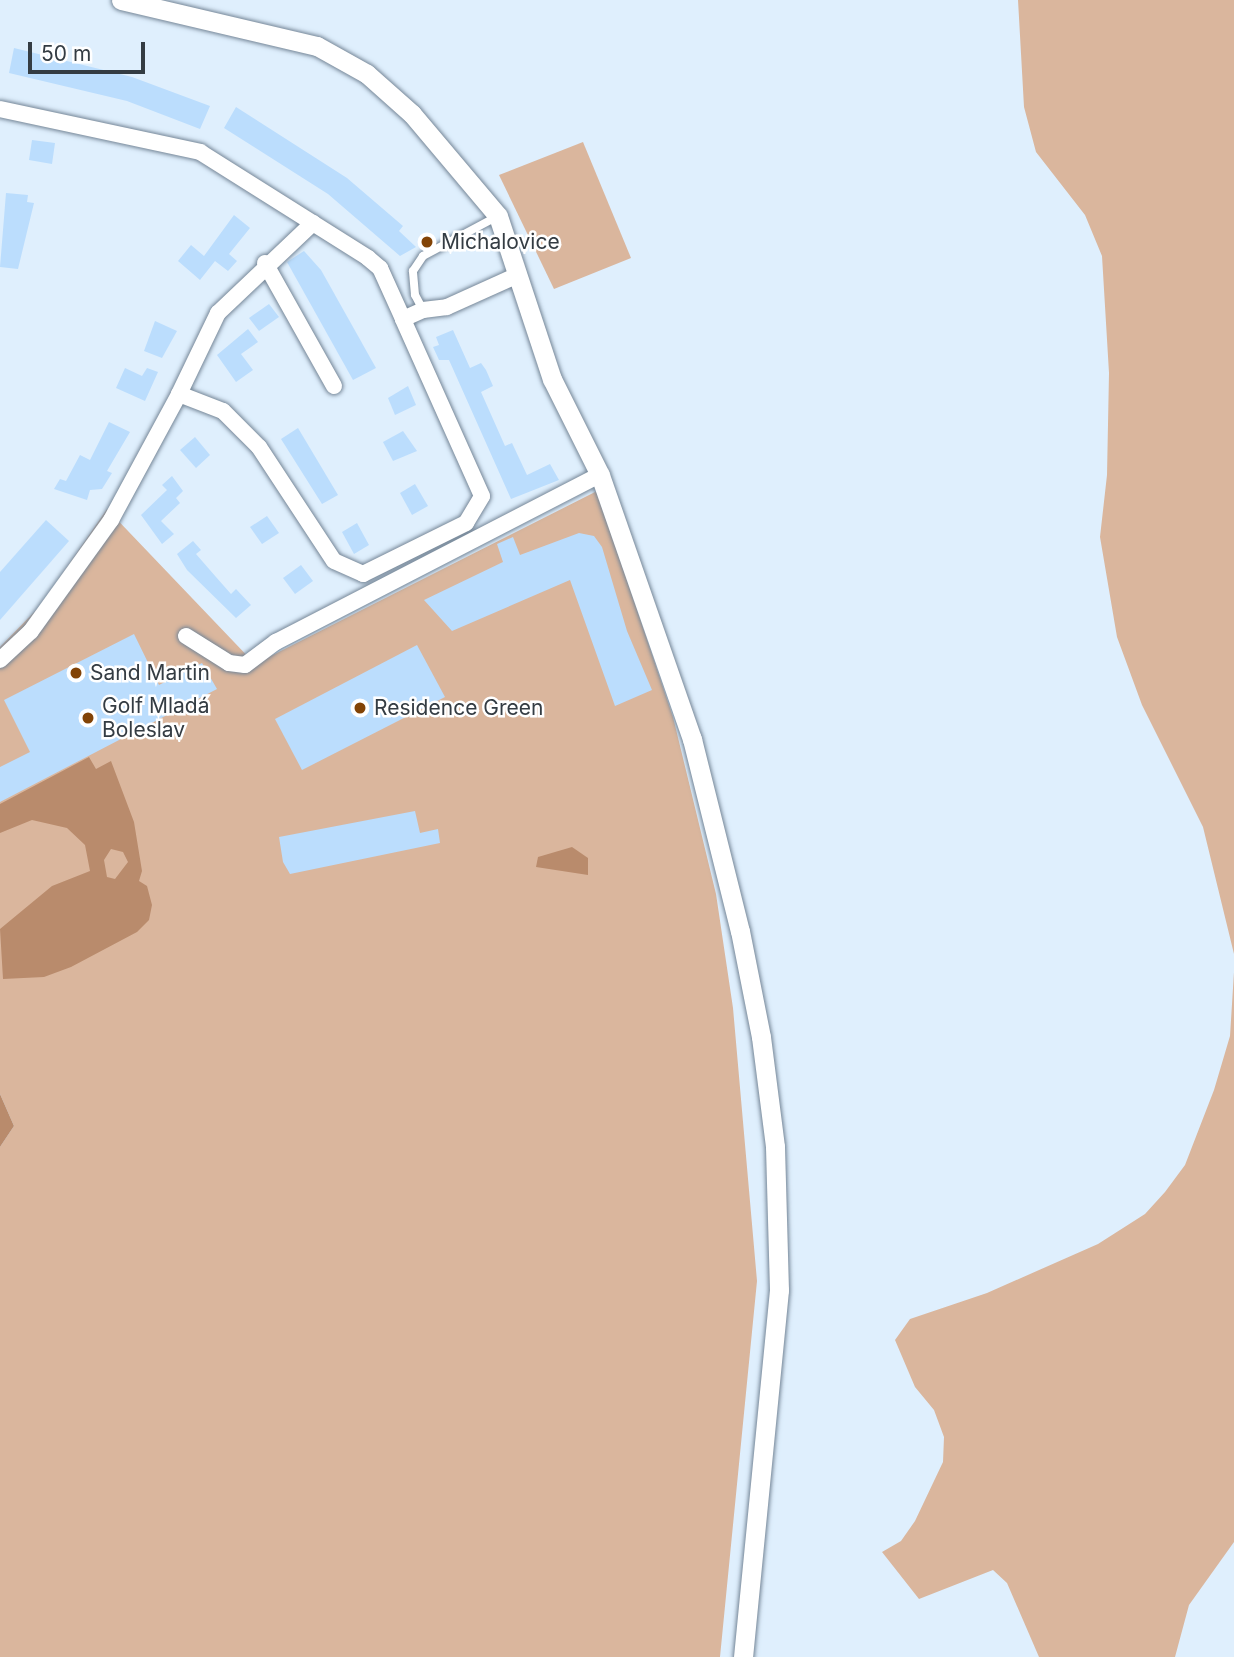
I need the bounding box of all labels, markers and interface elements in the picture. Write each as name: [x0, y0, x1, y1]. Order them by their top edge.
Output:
scale bar: [32, 28, 149, 72]
text: 50 m: [41, 41, 91, 66]
place label: Michalovice: [441, 229, 560, 255]
marker: Michalovice: [419, 234, 435, 250]
place label: Sand Martin: [90, 660, 210, 686]
marker: Sand Martin: [68, 665, 84, 681]
place label: Golf Mladá Boleslav: [102, 693, 210, 743]
place label: Residence Green: [374, 695, 543, 721]
marker: Residence Green: [352, 700, 368, 716]
marker: Golf Mladá Boleslav: [80, 710, 96, 726]

